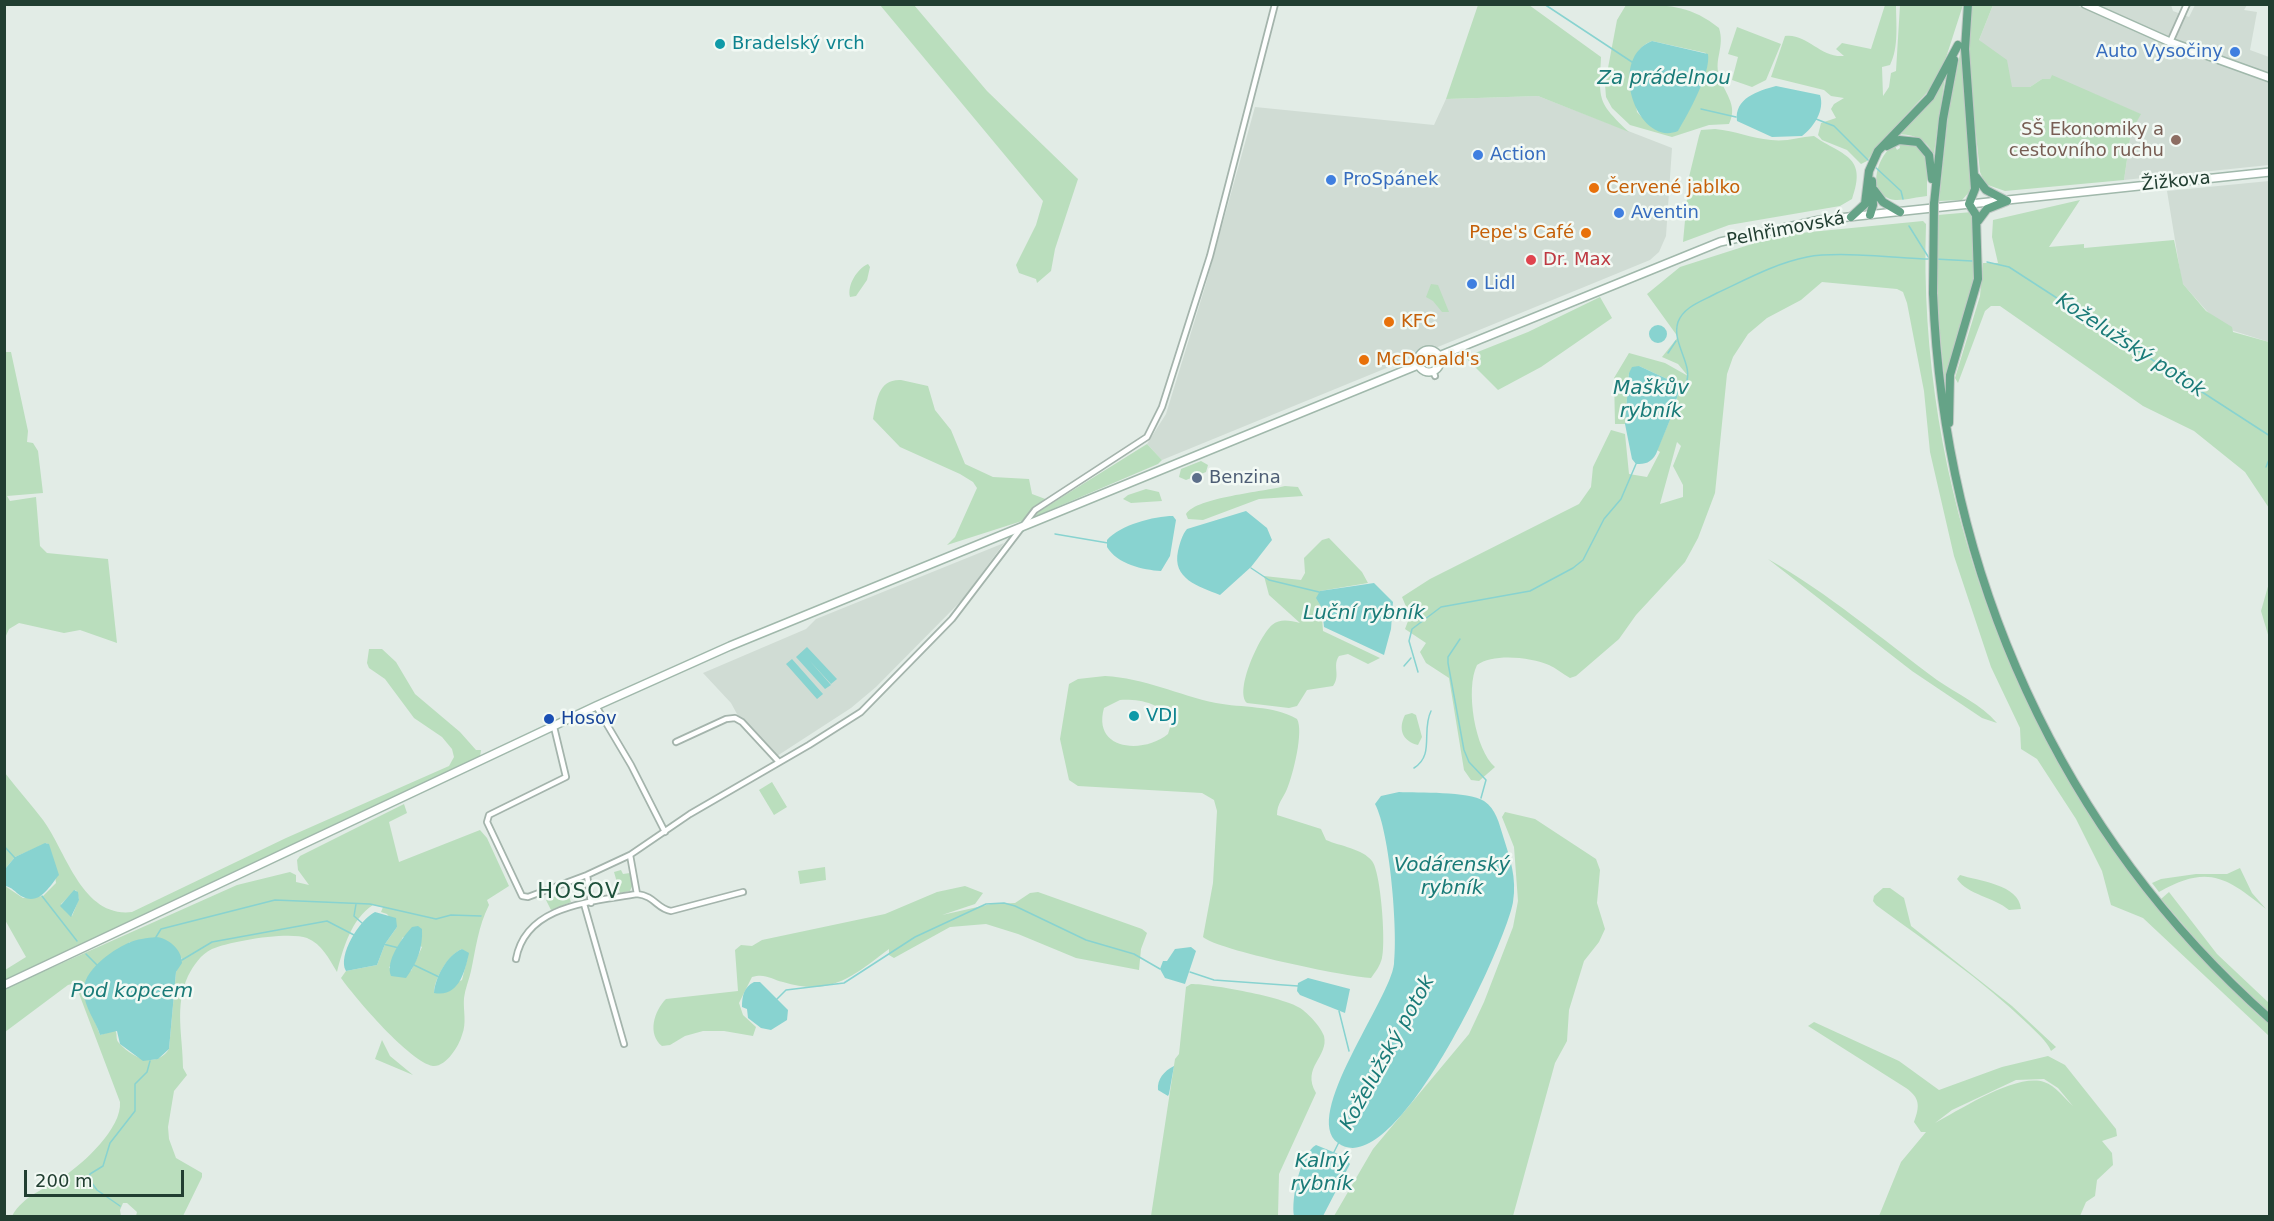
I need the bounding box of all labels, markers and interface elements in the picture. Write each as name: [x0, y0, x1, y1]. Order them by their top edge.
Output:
place label: Bradelský vrch: [732, 33, 865, 55]
marker: Bradelský vrch: [713, 37, 727, 51]
place label: Auto Vysočiny: [2096, 41, 2223, 63]
marker: Auto Vysočiny: [2228, 45, 2242, 59]
water label: Za prádelnou: [1597, 67, 1731, 91]
place label: SŠ Ekonomiky a cestovního ruchu: [2009, 119, 2164, 162]
marker: SŠ Ekonomiky a cestovního ruchu: [2169, 133, 2183, 147]
place label: Action: [1490, 144, 1546, 166]
marker: Action: [1471, 148, 1485, 162]
street label: Žižkova: [2140, 168, 2212, 196]
place label: ProSpánek: [1343, 169, 1438, 191]
marker: ProSpánek: [1324, 173, 1338, 187]
place label: Červené jablko: [1606, 177, 1740, 199]
marker: Červené jablko: [1587, 181, 1601, 195]
place label: Aventin: [1631, 202, 1699, 224]
marker: Aventin: [1612, 206, 1626, 220]
street label: Pelhřimovská: [1725, 208, 1847, 252]
place label: Pepe's Café: [1469, 222, 1574, 244]
marker: Pepe's Café: [1579, 226, 1593, 240]
place label: Dr. Max: [1543, 249, 1611, 271]
marker: Dr. Max: [1524, 253, 1538, 267]
place label: Lidl: [1484, 273, 1515, 295]
marker: Lidl: [1465, 277, 1479, 291]
water label: Koželužský potok: [2051, 289, 2209, 403]
place label: KFC: [1401, 311, 1436, 333]
marker: KFC: [1382, 315, 1396, 329]
place label: McDonald's: [1376, 349, 1479, 371]
marker: McDonald's: [1357, 353, 1371, 367]
water label: Maškův rybník: [1613, 377, 1689, 424]
place label: Benzina: [1209, 467, 1281, 489]
marker: Benzina: [1190, 471, 1204, 485]
water label: Luční rybník: [1303, 602, 1425, 626]
place label: VDJ: [1146, 705, 1177, 727]
place label: Hosov: [561, 708, 617, 730]
marker: VDJ: [1127, 709, 1141, 723]
marker: Hosov: [542, 712, 556, 726]
water label: Vodárenský rybník: [1394, 854, 1510, 901]
district label: HOSOV: [537, 880, 621, 906]
water label: Koželužský potok: [1336, 972, 1440, 1134]
water label: Pod kopcem: [71, 980, 193, 1004]
water label: Kalný rybník: [1291, 1150, 1353, 1197]
scale bar: [27, 1158, 188, 1196]
text: 200 m: [35, 1170, 93, 1191]

